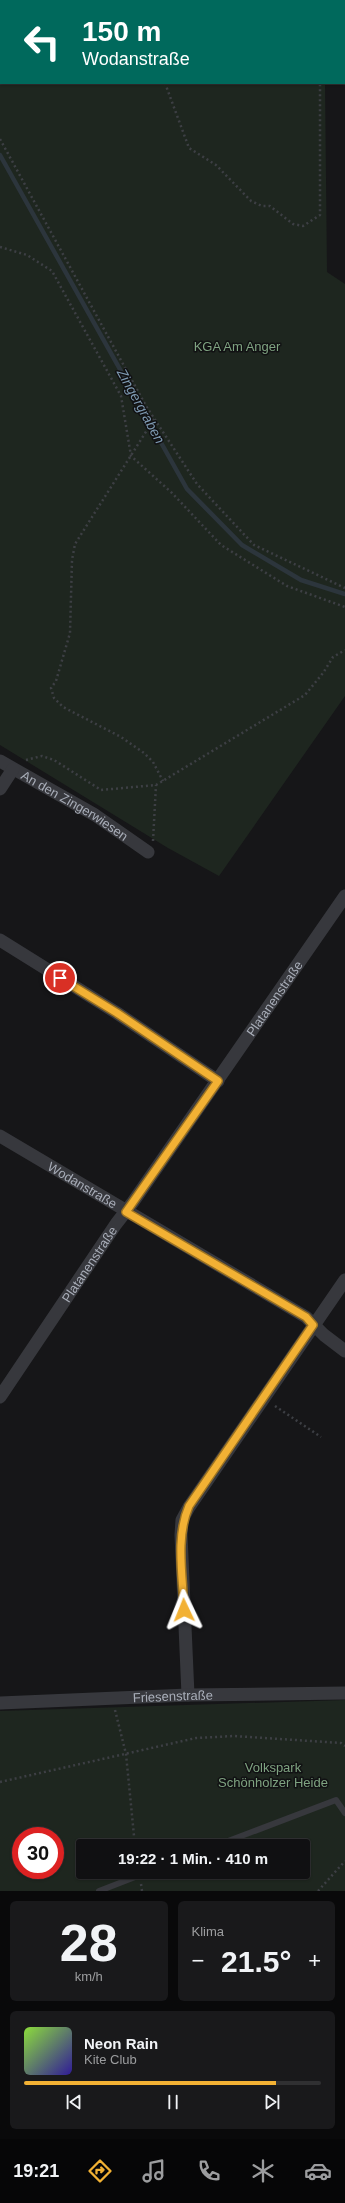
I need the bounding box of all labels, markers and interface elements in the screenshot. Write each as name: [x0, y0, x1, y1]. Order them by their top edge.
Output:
icon: left: [16, 16, 68, 68]
text: 150 m: [82, 16, 161, 47]
text: Wodanstraße: [82, 49, 190, 69]
park label: KGA Am Anger: [194, 339, 281, 354]
water label: Zingergraben: [113, 365, 168, 446]
street label: An den Zingerwiesen: [19, 768, 131, 844]
street label: Platanenstraße: [243, 958, 306, 1039]
pin: [43, 961, 77, 995]
icon: arrive: [49, 967, 71, 989]
street label: Wodanstraße: [45, 1159, 120, 1212]
street label: Platanenstraße: [59, 1224, 120, 1305]
position arrow: [163, 1589, 205, 1631]
street label: Friesenstraße: [132, 1688, 213, 1705]
park label: Volkspark Schönholzer Heide: [218, 1760, 328, 1790]
speed limit sign: 30: [12, 1827, 64, 1879]
text: 19:22 · 1 Min. · 410 m: [118, 1850, 268, 1867]
text: 28: [60, 1914, 118, 1972]
text: Klima: [192, 1924, 224, 1939]
text: 21.5°: [221, 1945, 291, 1978]
text: −: [192, 1948, 204, 1973]
text: +: [308, 1948, 321, 1973]
text: km/h: [75, 1969, 103, 1984]
text: Neon Rain: [84, 2035, 158, 2052]
text: Kite Club: [84, 2052, 137, 2067]
icon: previous: [63, 2091, 85, 2113]
icon: pause: [162, 2091, 184, 2113]
icon: next: [261, 2091, 283, 2113]
icon: directions: [86, 2157, 114, 2185]
icon: music: [140, 2157, 168, 2185]
icon: phone: [195, 2157, 223, 2185]
icon: climate: [249, 2157, 277, 2185]
icon: car: [304, 2157, 332, 2185]
text: 19:21: [13, 2161, 59, 2181]

